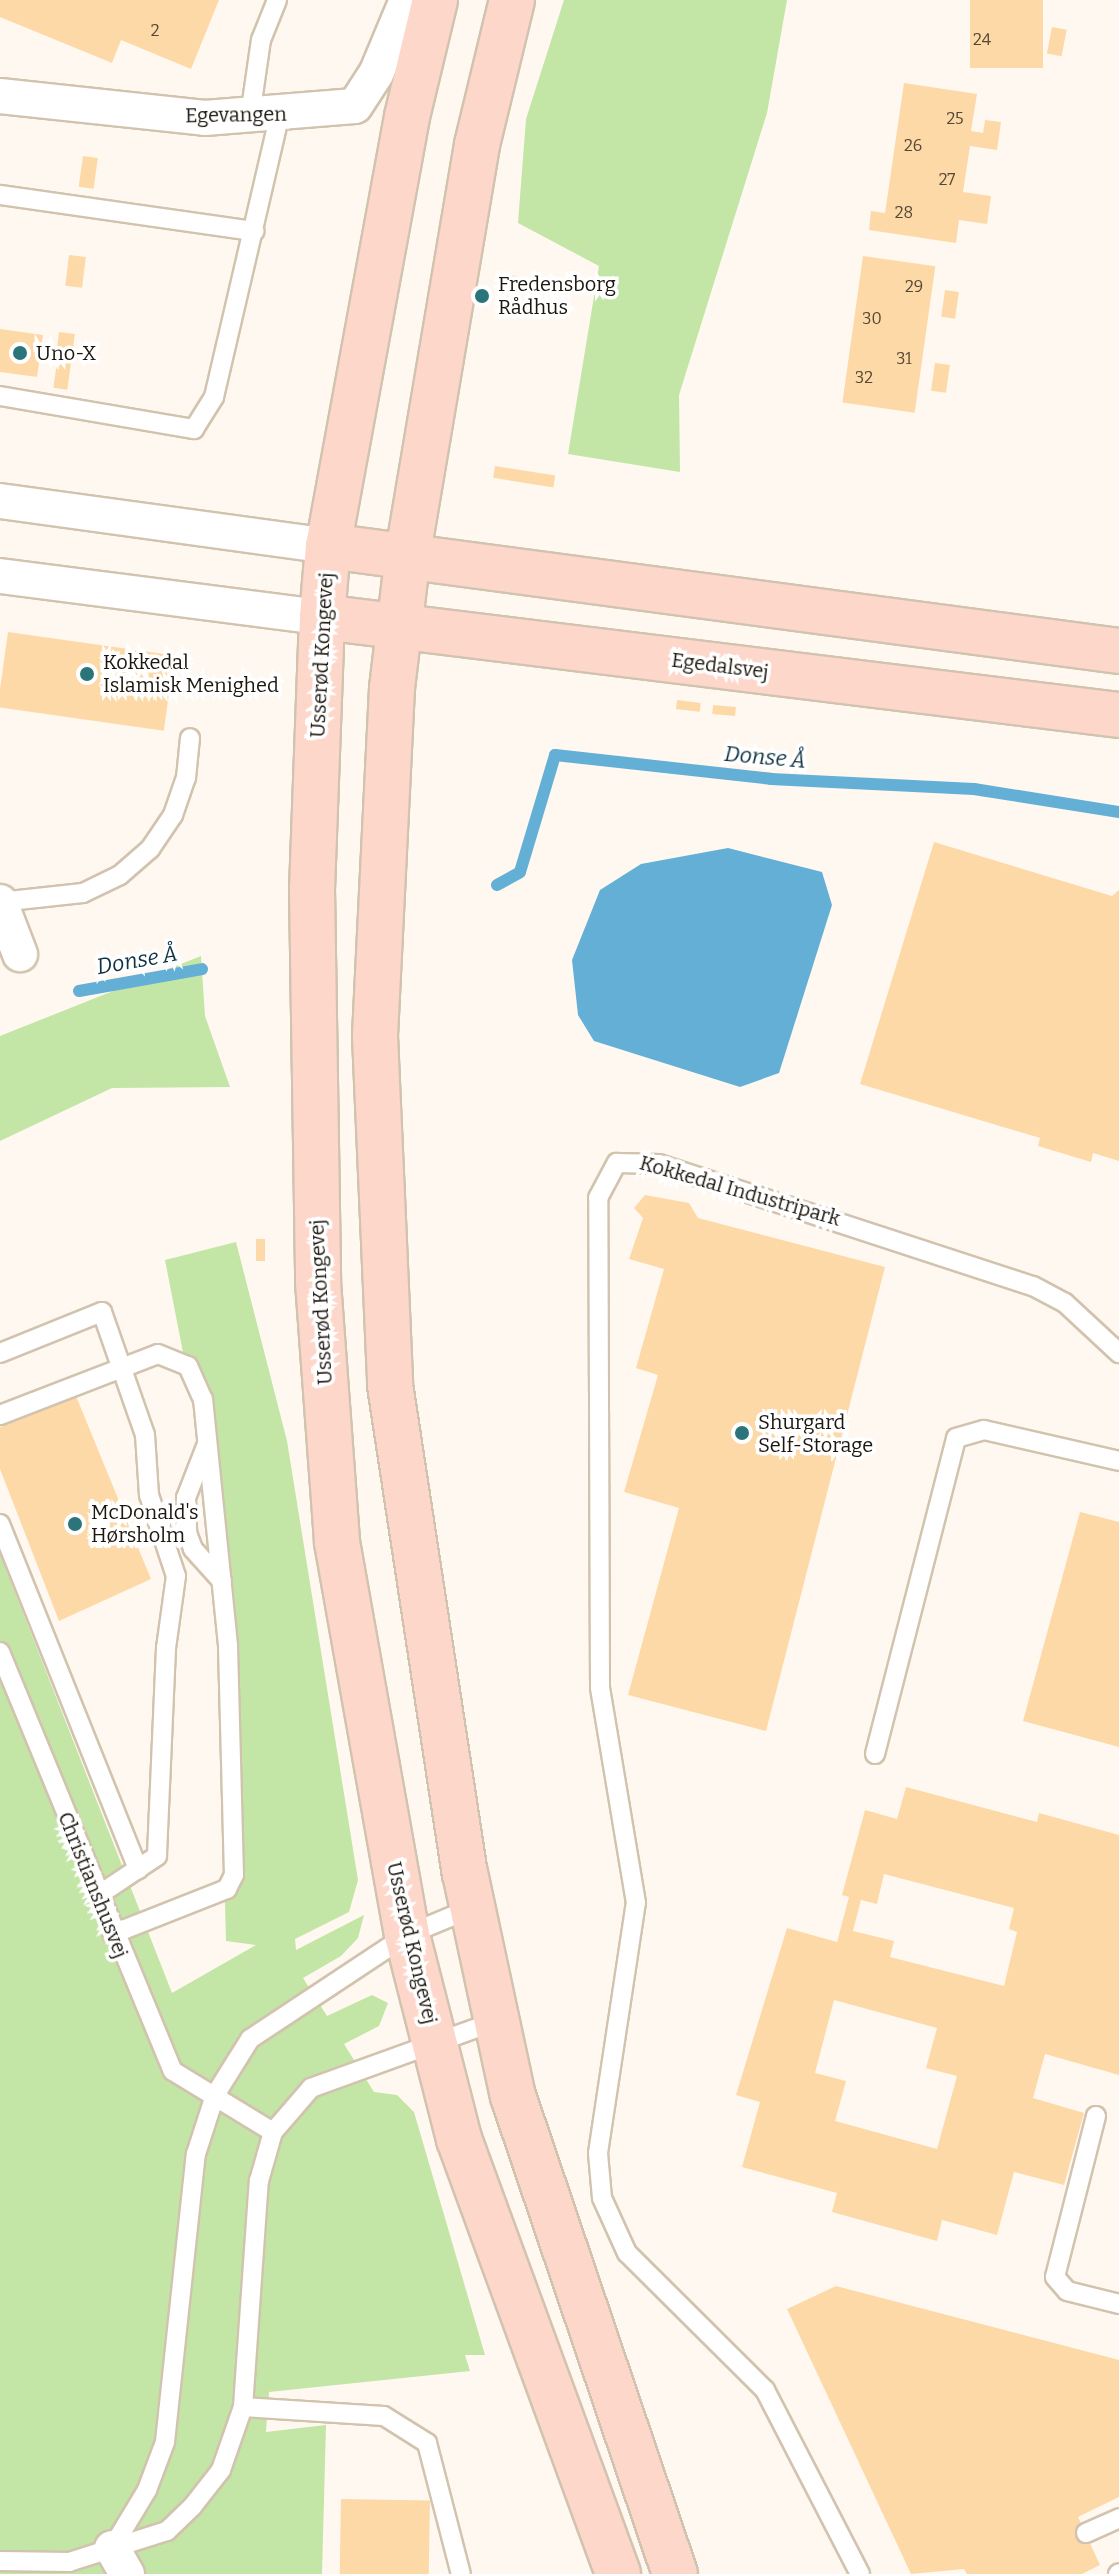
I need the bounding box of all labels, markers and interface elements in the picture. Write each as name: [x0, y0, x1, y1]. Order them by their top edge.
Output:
house number: 2: [151, 21, 159, 41]
house number: 24: [973, 30, 991, 50]
street label: Egevangen: [185, 102, 287, 128]
house number: 25: [946, 109, 964, 129]
house number: 26: [904, 136, 922, 156]
house number: 27: [939, 170, 955, 190]
house number: 28: [895, 203, 913, 223]
place label: Fredensborg Rådhus: [498, 272, 616, 319]
house number: 29: [905, 277, 923, 297]
marker: Fredensborg Rådhus: [473, 287, 491, 305]
house number: 30: [862, 309, 882, 329]
place label: Uno-X: [36, 341, 96, 365]
marker: Uno-X: [11, 344, 29, 362]
house number: 31: [896, 349, 912, 369]
house number: 32: [855, 368, 873, 388]
street label: Usserød Kongevej: [306, 572, 338, 738]
street label: Egedalsvej: [670, 648, 770, 684]
place label: Kokkedal Islamisk Menighed: [103, 650, 279, 697]
marker: Kokkedal Islamisk Menighed: [78, 665, 96, 683]
water label: Donse Å: [723, 740, 807, 774]
water label: Donse Å: [95, 940, 179, 980]
street label: Kokkedal Industripark: [637, 1151, 843, 1231]
street label: Usserød Kongevej: [305, 1219, 337, 1385]
place label: Shurgard Self-Storage: [758, 1410, 873, 1457]
marker: Shurgard Self-Storage: [733, 1424, 751, 1442]
place label: McDonald's Hørsholm: [91, 1500, 198, 1547]
marker: McDonald's Hørsholm: [66, 1515, 84, 1533]
street label: Christianshusvej: [53, 1809, 133, 1961]
street label: Usserød Kongevej: [382, 1860, 442, 2026]

